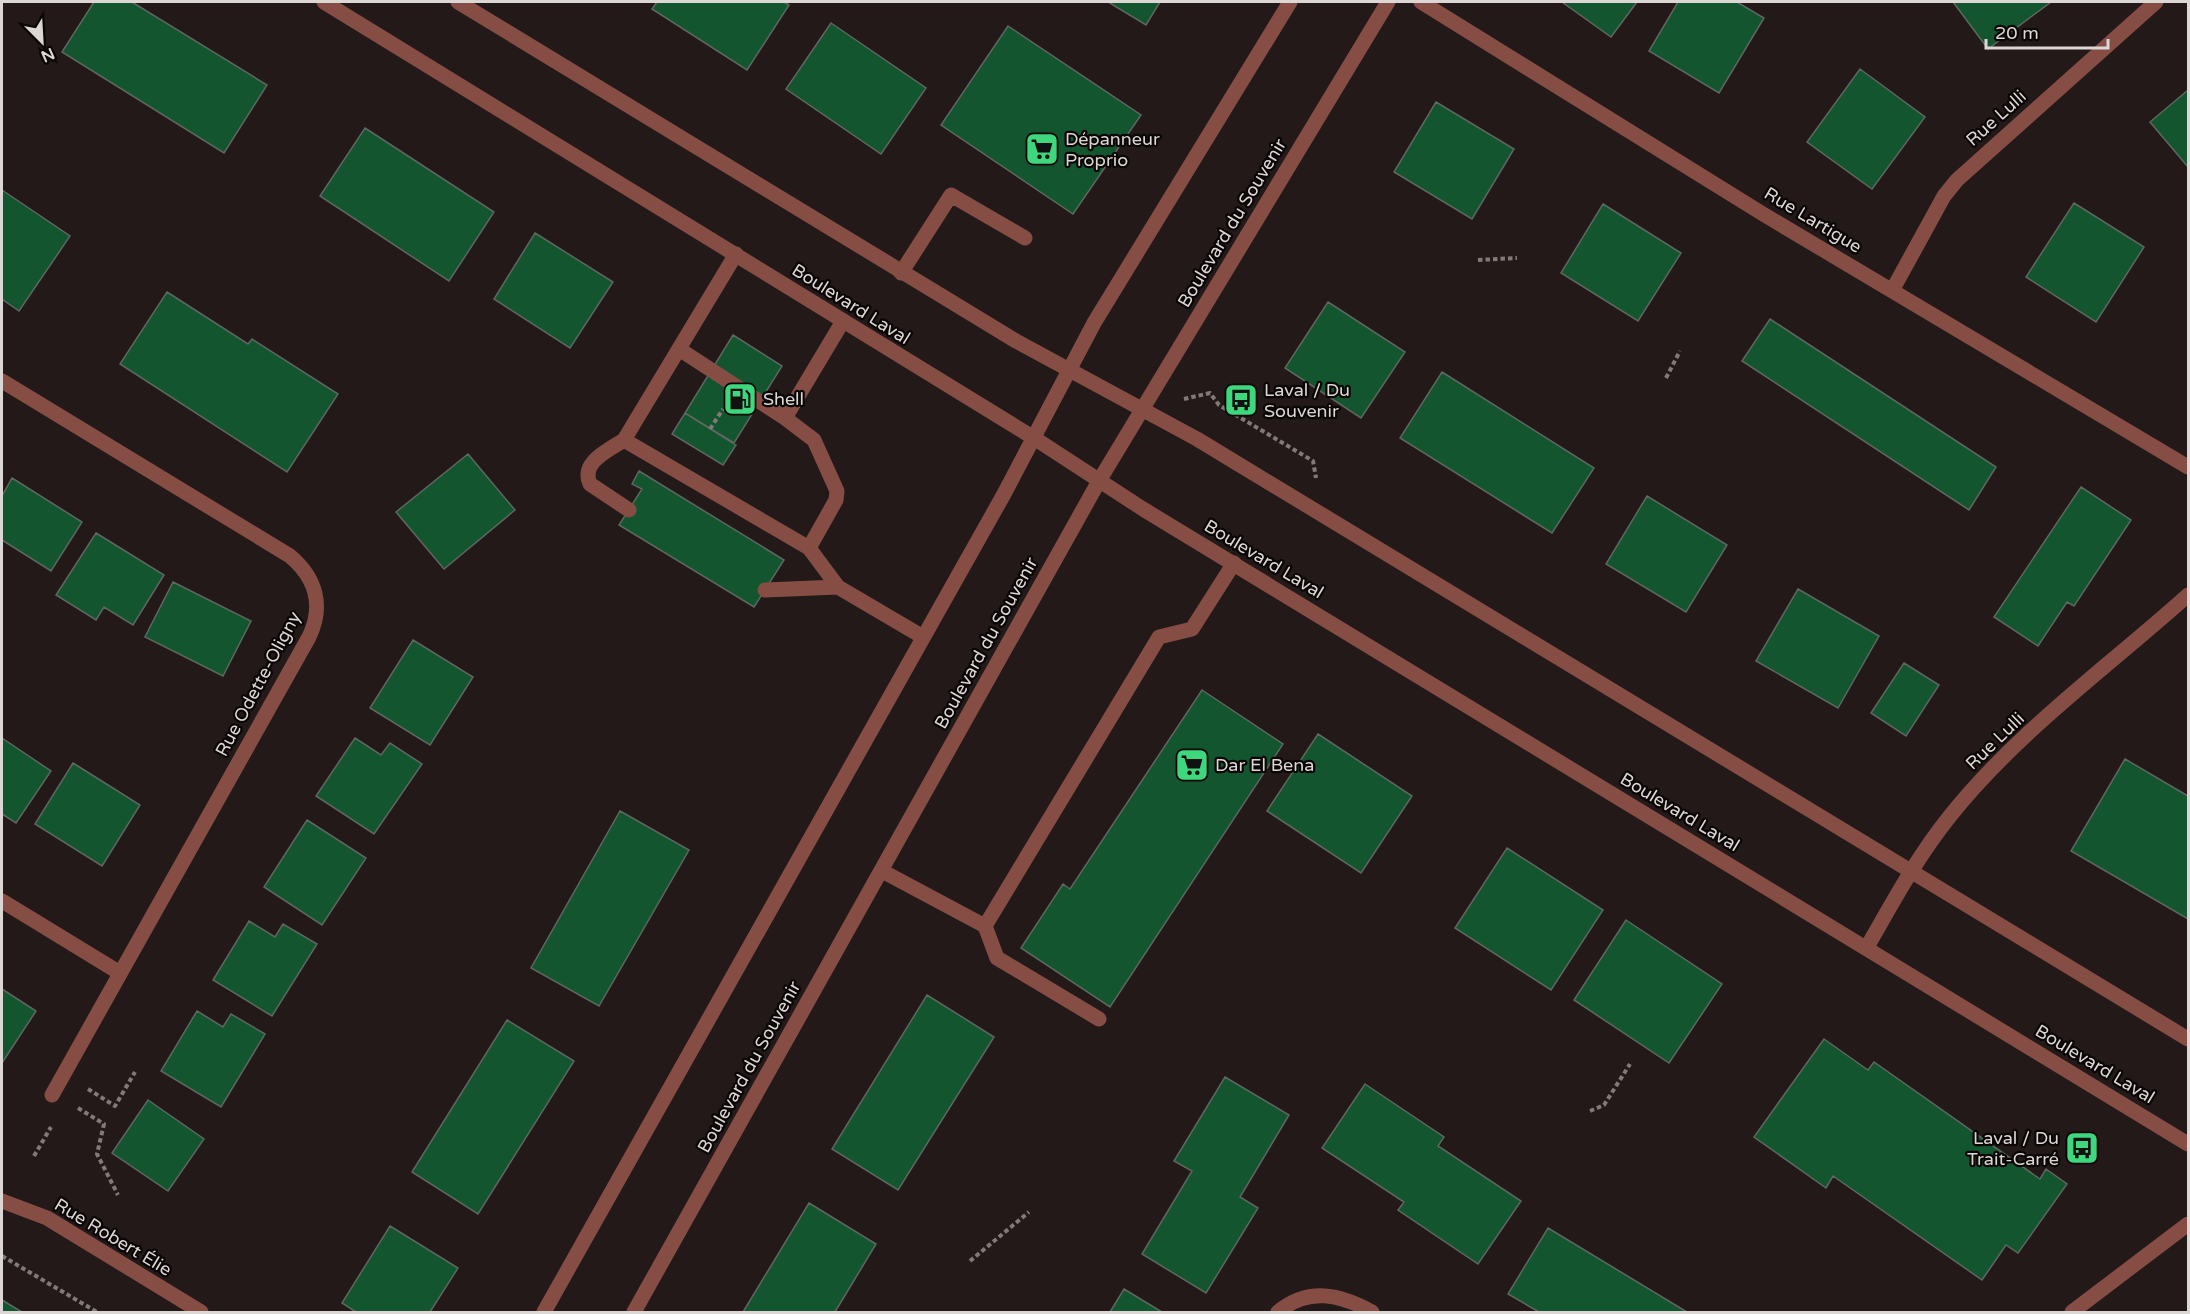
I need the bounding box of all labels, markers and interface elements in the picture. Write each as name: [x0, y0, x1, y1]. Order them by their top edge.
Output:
north arrow: [12, 12, 72, 72]
scale bar: [1986, 12, 2108, 50]
text: 20 m: [1995, 22, 2039, 44]
text: N: [38, 43, 58, 67]
street label: Rue Lulli: [1961, 85, 2031, 151]
place label: Dépanneur Proprio: [1065, 128, 1160, 171]
supermarket icon: Dépanneur Proprio: [1024, 131, 1060, 167]
street label: Boulevard du Souvenir: [1173, 135, 1291, 311]
street label: Rue Lartigue: [1760, 182, 1866, 258]
street label: Boulevard Laval: [788, 259, 914, 349]
place label: Laval / Du Souvenir: [1264, 379, 1350, 422]
fuel station icon: Shell: [722, 381, 758, 417]
bus stop icon: Laval / Du Souvenir: [1223, 382, 1259, 418]
place label: Shell: [763, 388, 804, 410]
street label: Boulevard Laval: [1200, 515, 1328, 603]
street label: Boulevard du Souvenir: [930, 553, 1042, 733]
street label: Rue Odette-Oligny: [211, 608, 306, 760]
street label: Rue Lulli: [1961, 708, 2029, 774]
supermarket icon: Dar El Bena: [1174, 747, 1210, 783]
place label: Dar El Bena: [1215, 754, 1314, 776]
street label: Boulevard Laval: [1616, 768, 1744, 856]
street label: Boulevard du Souvenir: [693, 977, 805, 1157]
street label: Boulevard Laval: [2031, 1020, 2159, 1108]
place label: Laval / Du Trait-Carré: [1967, 1127, 2059, 1170]
bus stop icon: Laval / Du Trait-Carré: [2064, 1130, 2100, 1166]
street label: Rue Robert Élie: [50, 1193, 176, 1281]

